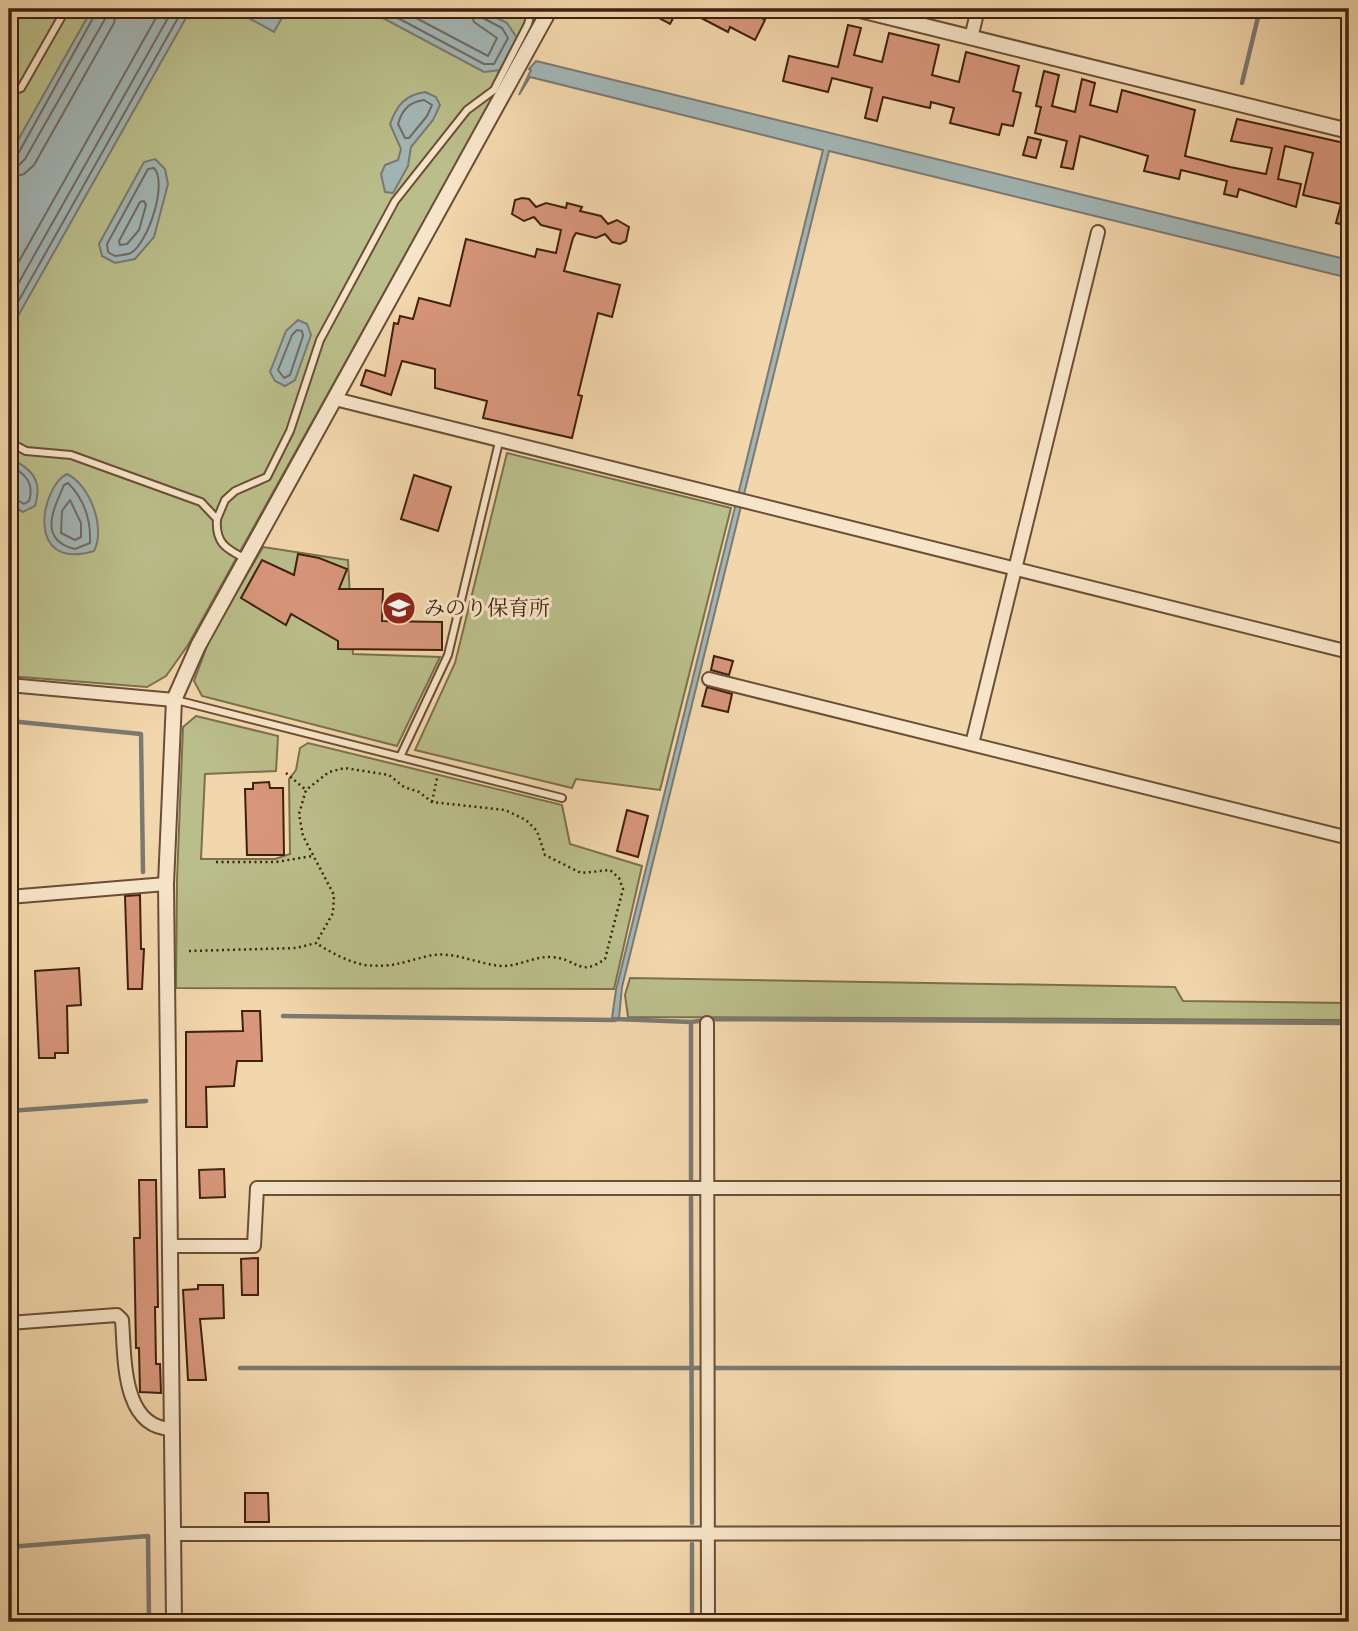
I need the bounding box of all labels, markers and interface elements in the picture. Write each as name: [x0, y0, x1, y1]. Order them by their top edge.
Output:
school or university icon: みのり保育所: [380, 589, 418, 627]
place label: みのり保育所: [424, 596, 550, 620]

